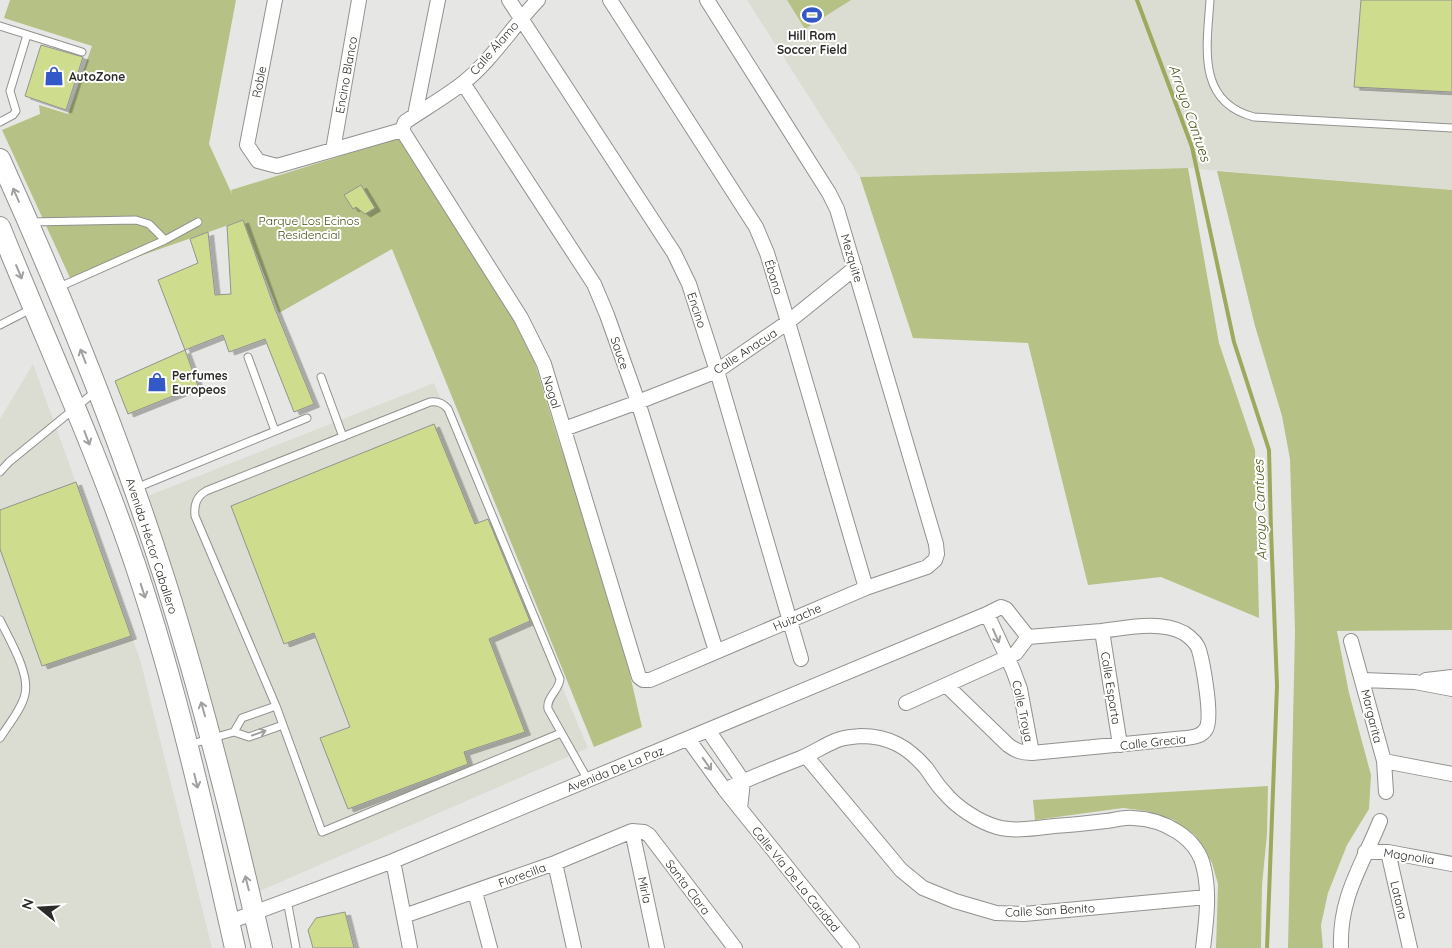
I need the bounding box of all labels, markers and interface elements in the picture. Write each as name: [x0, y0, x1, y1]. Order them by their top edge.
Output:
sports icon: Hill Rom Soccer Field: [801, 4, 823, 26]
street label: Calle Álamo: [467, 18, 521, 78]
place label: Hill Rom Soccer Field: [777, 28, 847, 57]
street label: Encino Blanco: [332, 35, 360, 115]
water label: Arroyo Cantues: [1165, 62, 1215, 165]
shop icon: AutoZone: [43, 65, 65, 87]
street label: Roble: [249, 65, 269, 99]
place label: AutoZone: [69, 69, 125, 84]
one-way arrow: [11, 188, 21, 203]
park label: Parque Los Ecinos Residencial: [259, 213, 360, 242]
street label: Mezquite: [838, 232, 867, 284]
street label: Ébano: [762, 258, 786, 296]
one-way arrow: [14, 264, 24, 279]
street label: Encino: [684, 290, 710, 330]
street label: Calle Anacua: [710, 325, 780, 377]
street label: Sauce: [607, 335, 633, 372]
one-way arrow: [78, 349, 87, 364]
place label: Perfumes Europeos: [172, 368, 228, 397]
shop icon: Perfumes Europeos: [146, 371, 168, 393]
street label: Nogal: [540, 374, 564, 410]
one-way arrow: [83, 430, 93, 445]
water label: Arroyo Cantues: [1249, 458, 1271, 561]
street label: Avenida Héctor Caballero: [123, 476, 181, 616]
one-way arrow: [139, 582, 148, 598]
street label: Huizache: [771, 600, 824, 634]
one-way arrow: [992, 628, 1002, 643]
street label: Calle Esparta: [1098, 651, 1124, 725]
street label: Calle Troya: [1009, 679, 1037, 743]
street label: Margarita: [1358, 688, 1386, 744]
one-way arrow: [198, 701, 208, 717]
one-way arrow: [250, 728, 266, 737]
street label: Calle Grecia: [1119, 731, 1187, 753]
street label: Avenida De La Paz: [564, 743, 666, 795]
one-way arrow: [702, 757, 712, 771]
one-way arrow: [192, 772, 201, 788]
street label: Calle Vía De La Caridad: [749, 823, 843, 935]
street label: Magnolia: [1382, 845, 1436, 867]
street label: Santa Clara: [662, 856, 714, 918]
street label: Florecilla: [496, 860, 548, 890]
street label: Mirla: [635, 875, 655, 905]
one-way arrow: [242, 876, 251, 892]
street label: Latana: [1387, 879, 1411, 921]
north arrow: [15, 883, 65, 933]
text: N: [17, 896, 38, 912]
street label: Calle San Benito: [1005, 900, 1095, 920]

